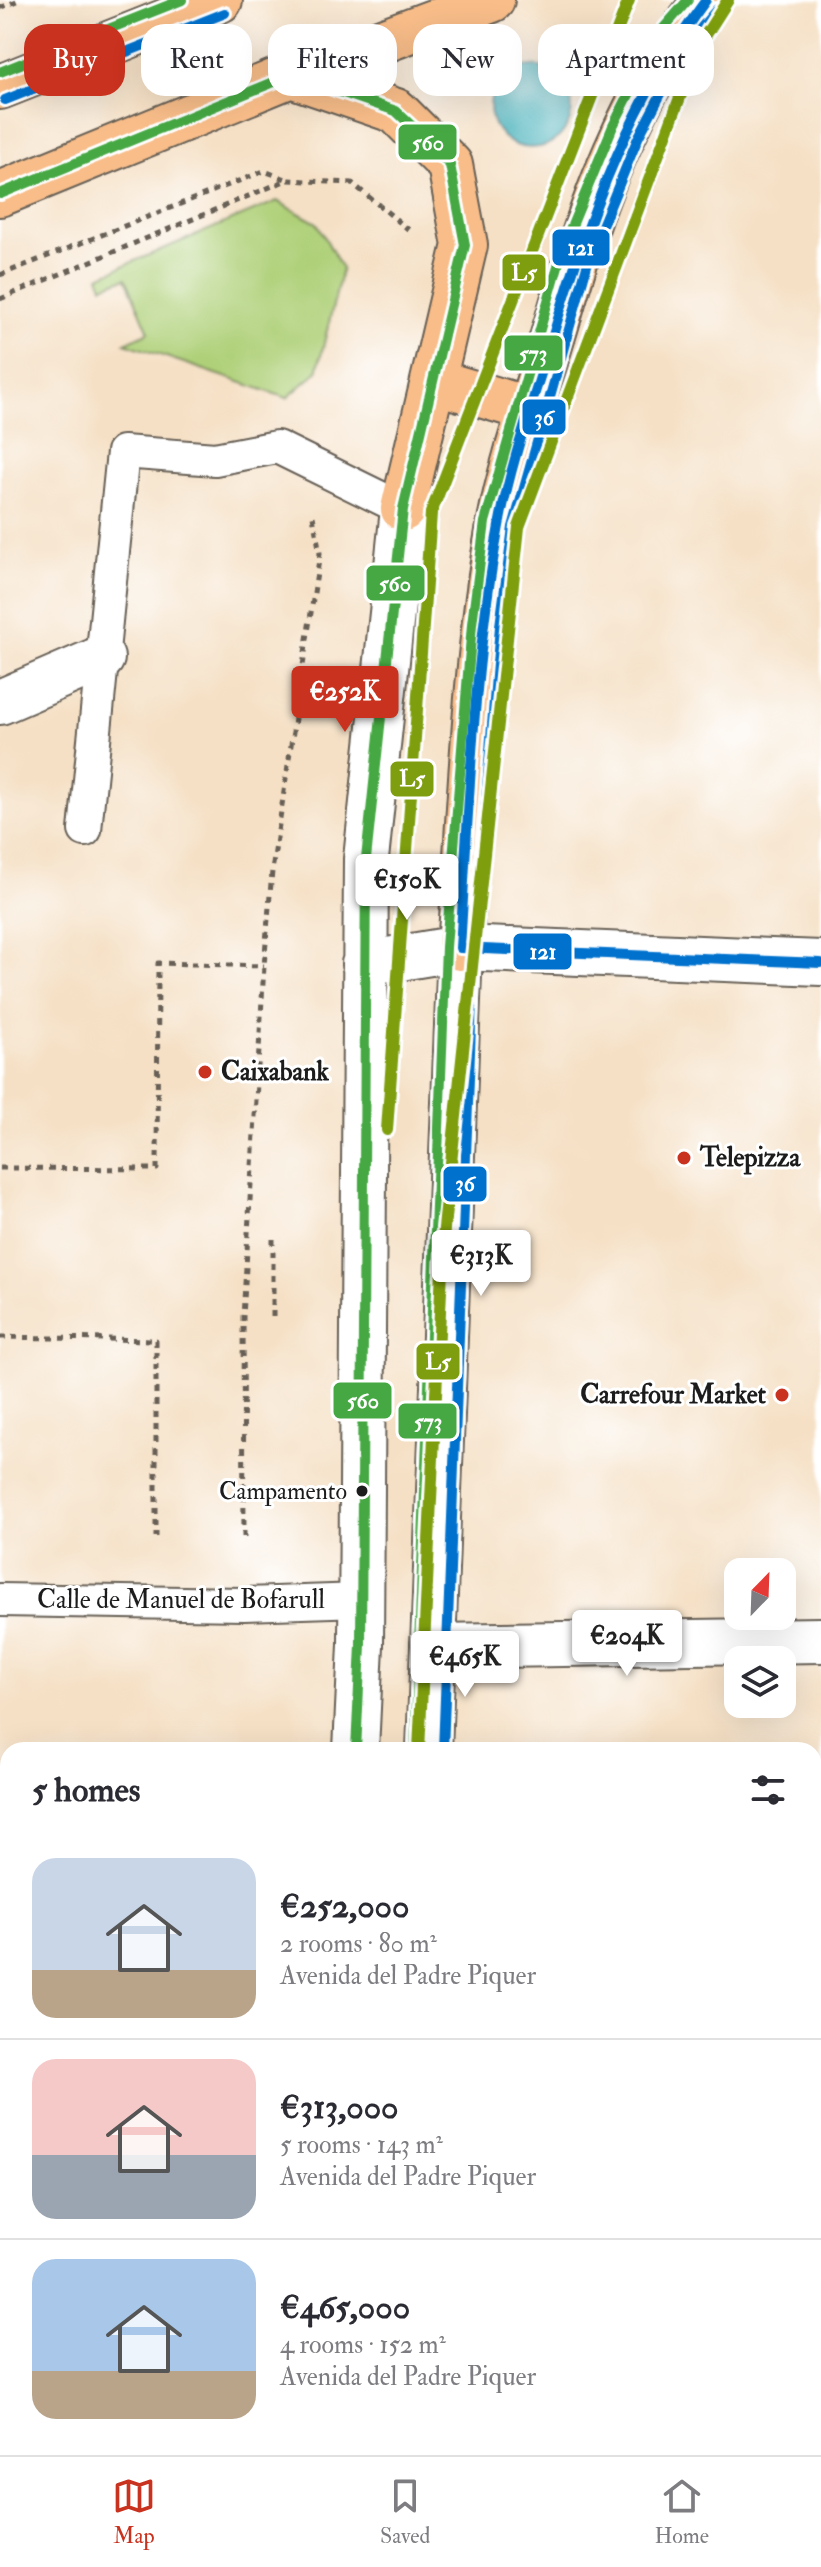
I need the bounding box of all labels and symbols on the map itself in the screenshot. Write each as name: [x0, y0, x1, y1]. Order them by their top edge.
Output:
line badge: 560: [397, 123, 458, 161]
text: 560: [412, 129, 444, 157]
line badge: 121: [551, 228, 611, 267]
text: 121: [568, 234, 595, 262]
line badge: L5: [501, 253, 547, 292]
text: L5: [511, 259, 537, 287]
line badge: 573: [503, 334, 564, 372]
text: 573: [519, 340, 547, 368]
line badge: 36: [521, 398, 567, 436]
text: 36: [534, 404, 556, 432]
line badge: 560: [365, 564, 426, 602]
text: 560: [379, 570, 411, 598]
pin: €252K: [289, 666, 401, 734]
line badge: L5: [389, 760, 435, 798]
text: L5: [399, 765, 425, 793]
pin: €150K: [351, 854, 463, 922]
line badge: 121: [512, 932, 573, 971]
text: 121: [530, 938, 557, 966]
place label: Caixabank: [221, 1056, 330, 1088]
marker: Caixabank: [196, 1063, 214, 1081]
place label: Telepizza: [699, 1142, 801, 1175]
marker: Telepizza: [675, 1149, 693, 1167]
line badge: 36: [442, 1165, 488, 1203]
text: 36: [455, 1170, 477, 1198]
pin: €313K: [425, 1230, 537, 1298]
line badge: L5: [415, 1342, 461, 1381]
text: L5: [425, 1348, 451, 1376]
place label: Carrefour Market: [580, 1379, 767, 1411]
line badge: 560: [332, 1381, 393, 1420]
marker: Carrefour Market: [773, 1386, 791, 1404]
text: 560: [347, 1387, 379, 1415]
line badge: 573: [397, 1402, 458, 1440]
text: 573: [414, 1408, 442, 1436]
place label: Campamento: [219, 1476, 347, 1507]
marker: Campamento: [354, 1483, 370, 1499]
north arrow: [724, 1558, 796, 1630]
street label: Calle de Manuel de Bofarull: [37, 1584, 325, 1616]
pin: €204K: [571, 1610, 683, 1678]
pin: €465K: [409, 1631, 521, 1699]

